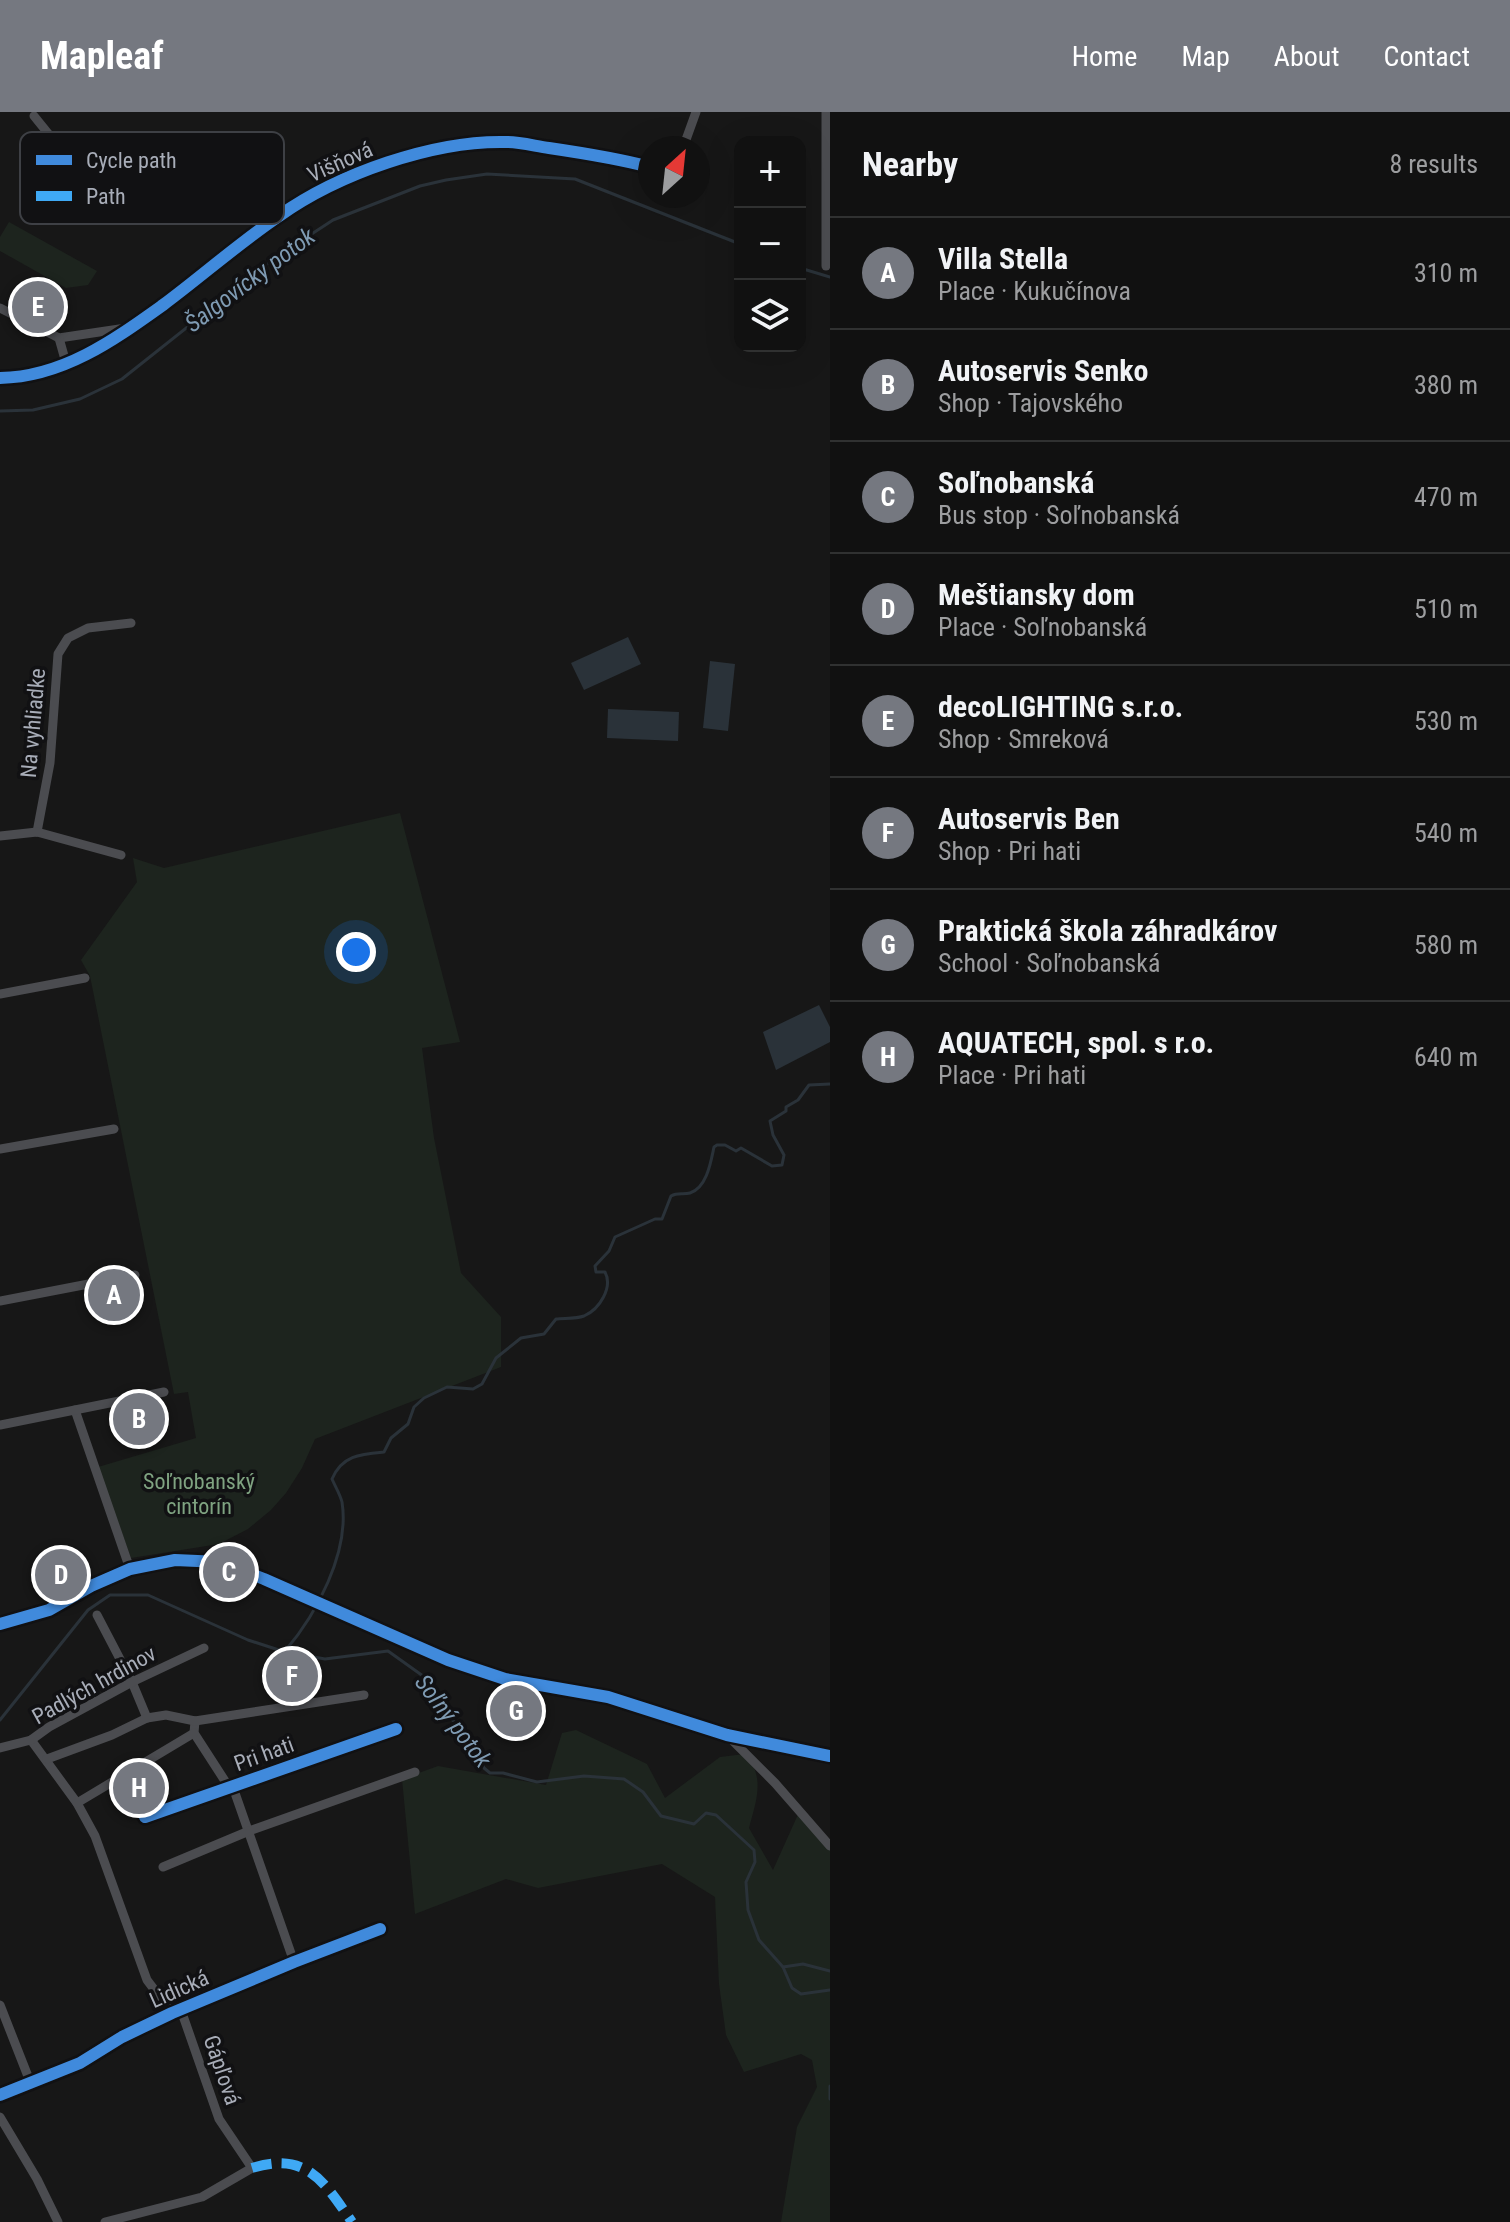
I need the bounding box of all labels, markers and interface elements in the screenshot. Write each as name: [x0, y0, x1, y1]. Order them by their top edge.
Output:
text: Mapleaf: [40, 34, 164, 78]
text: Home: [1072, 40, 1137, 73]
text: Map: [1181, 40, 1230, 73]
text: About: [1274, 40, 1340, 73]
text: Contact: [1384, 40, 1470, 73]
legend: [20, 132, 284, 224]
north arrow: [638, 136, 710, 208]
map controls: [734, 136, 806, 352]
button: +: [734, 136, 806, 208]
street label: Višňová: [304, 137, 376, 187]
text: Nearby: [862, 144, 958, 184]
text: Cycle path: [86, 148, 177, 173]
text: 8 results: [1389, 149, 1478, 179]
text: Path: [86, 184, 126, 209]
button: −: [734, 208, 806, 280]
water label: Šalgovícky potok: [179, 221, 321, 338]
text: Villa Stella: [938, 241, 1068, 276]
text: A: [880, 258, 896, 288]
text: 310 m: [1414, 258, 1478, 288]
text: Place · Kukučínova: [938, 276, 1131, 306]
pin: E: [12, 277, 64, 337]
button: layers: [734, 280, 806, 352]
text: Autoservis Senko: [938, 353, 1149, 388]
text: B: [881, 370, 895, 400]
text: 380 m: [1414, 370, 1478, 400]
text: Shop · Tajovského: [938, 388, 1123, 418]
text: Soľnobanská: [938, 465, 1094, 500]
text: C: [881, 482, 895, 512]
text: 470 m: [1414, 482, 1478, 512]
text: Bus stop · Soľnobanská: [938, 500, 1180, 530]
text: Meštiansky dom: [938, 577, 1135, 612]
text: D: [881, 594, 895, 624]
text: 510 m: [1414, 594, 1478, 624]
text: Place · Soľnobanská: [938, 612, 1147, 642]
street label: Na vyhliadke: [16, 667, 50, 779]
text: decoLIGHTING s.r.o.: [938, 689, 1183, 724]
text: E: [882, 706, 894, 736]
text: 530 m: [1414, 706, 1478, 736]
text: Shop · Smreková: [938, 724, 1109, 754]
text: Autoservis Ben: [938, 801, 1120, 836]
text: F: [882, 818, 894, 848]
text: 540 m: [1414, 818, 1478, 848]
text: Shop · Pri hati: [938, 836, 1081, 866]
text: Praktická škola záhradkárov: [938, 913, 1277, 948]
text: G: [880, 930, 896, 960]
text: 580 m: [1414, 930, 1478, 960]
your location: [336, 932, 376, 972]
text: School · Soľnobanská: [938, 948, 1160, 978]
text: AQUATECH, spol. s r.o.: [938, 1025, 1214, 1060]
text: H: [880, 1042, 896, 1072]
text: 640 m: [1414, 1042, 1478, 1072]
text: Place · Pri hati: [938, 1060, 1086, 1090]
pin: A: [88, 1265, 140, 1325]
pin: B: [113, 1389, 165, 1449]
park label: Soľnobanský cintorín: [143, 1469, 255, 1519]
pin: C: [203, 1542, 255, 1602]
pin: D: [35, 1545, 87, 1605]
street label: Padlých hrdinov: [28, 1641, 160, 1729]
pin: F: [266, 1646, 318, 1706]
water label: Soľný potok: [409, 1669, 497, 1773]
pin: G: [490, 1681, 542, 1741]
street label: Pri hati: [231, 1732, 297, 1776]
pin: H: [113, 1758, 165, 1818]
street label: Lidická: [146, 1965, 212, 2013]
street label: Gápľová: [199, 2032, 245, 2108]

